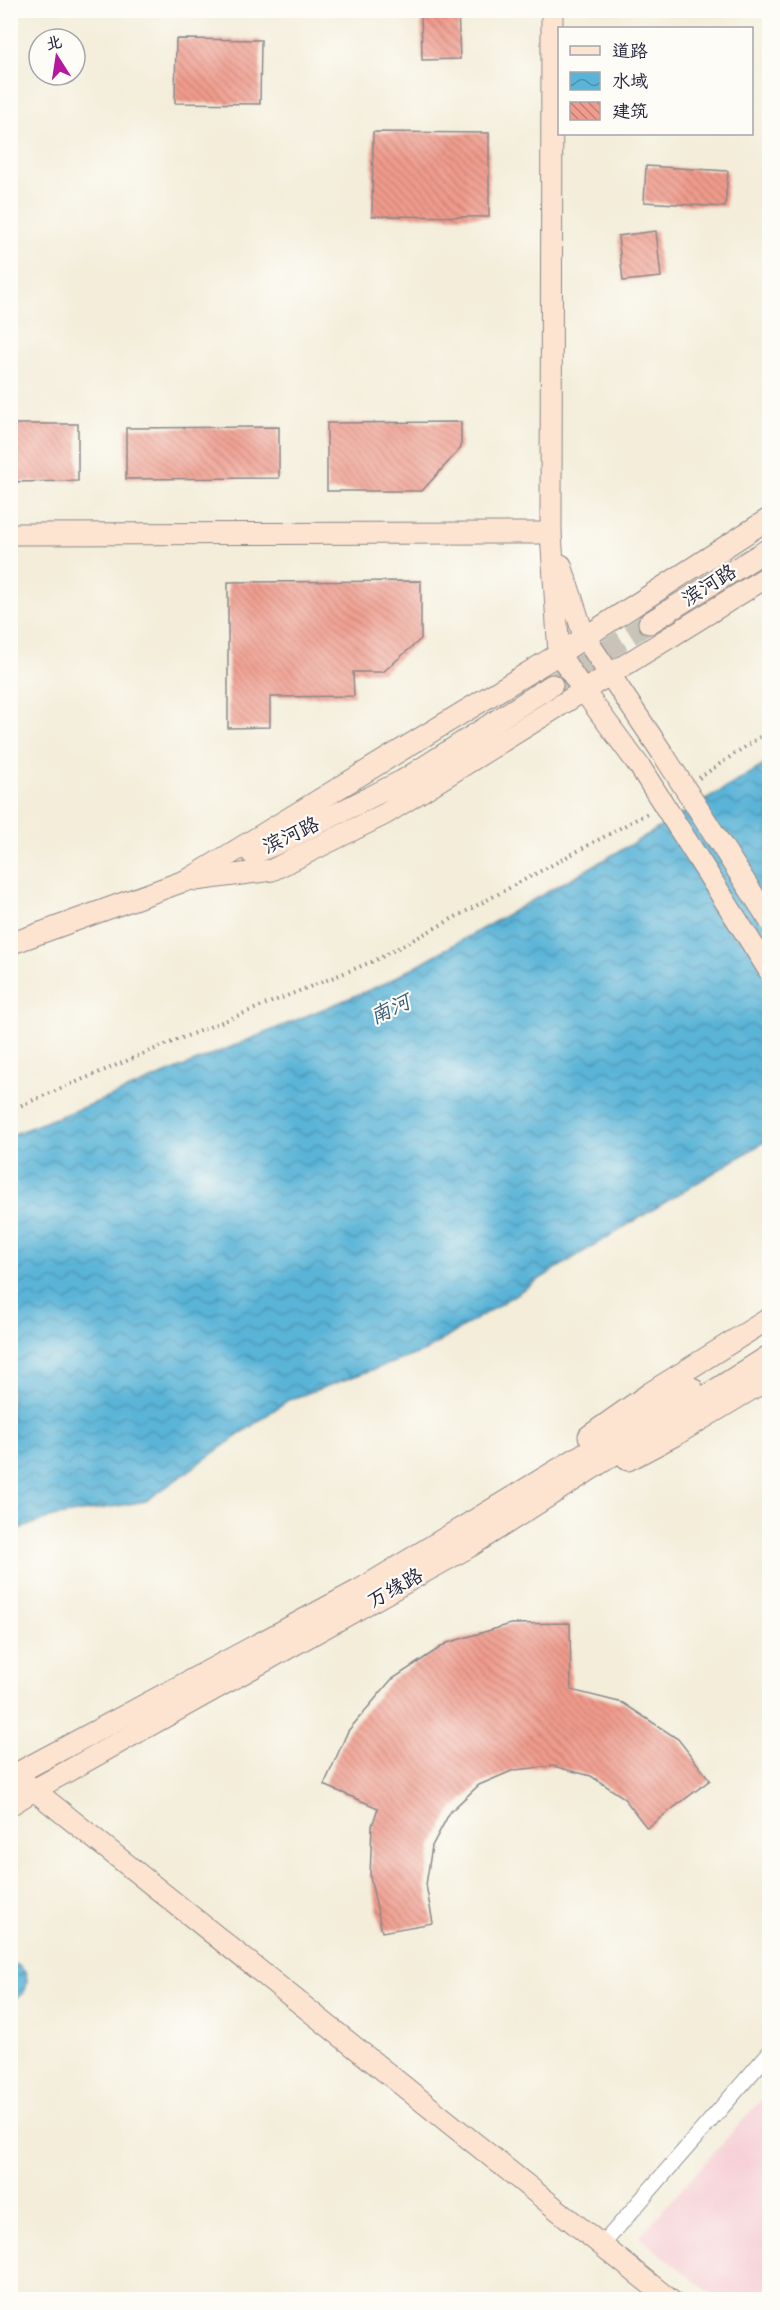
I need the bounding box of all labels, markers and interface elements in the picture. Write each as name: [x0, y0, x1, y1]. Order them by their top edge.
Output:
north arrow: [27, 27, 87, 87]
legend: [558, 27, 753, 135]
text: 北: [44, 33, 64, 54]
text: 道路: [612, 41, 648, 62]
text: 水域: [612, 71, 648, 92]
text: 建筑: [612, 101, 648, 122]
street label: 滨河路: [677, 559, 741, 611]
street label: 滨河路: [259, 811, 324, 858]
water label: 南河: [366, 988, 417, 1029]
street label: 万缘路: [363, 1563, 428, 1613]

